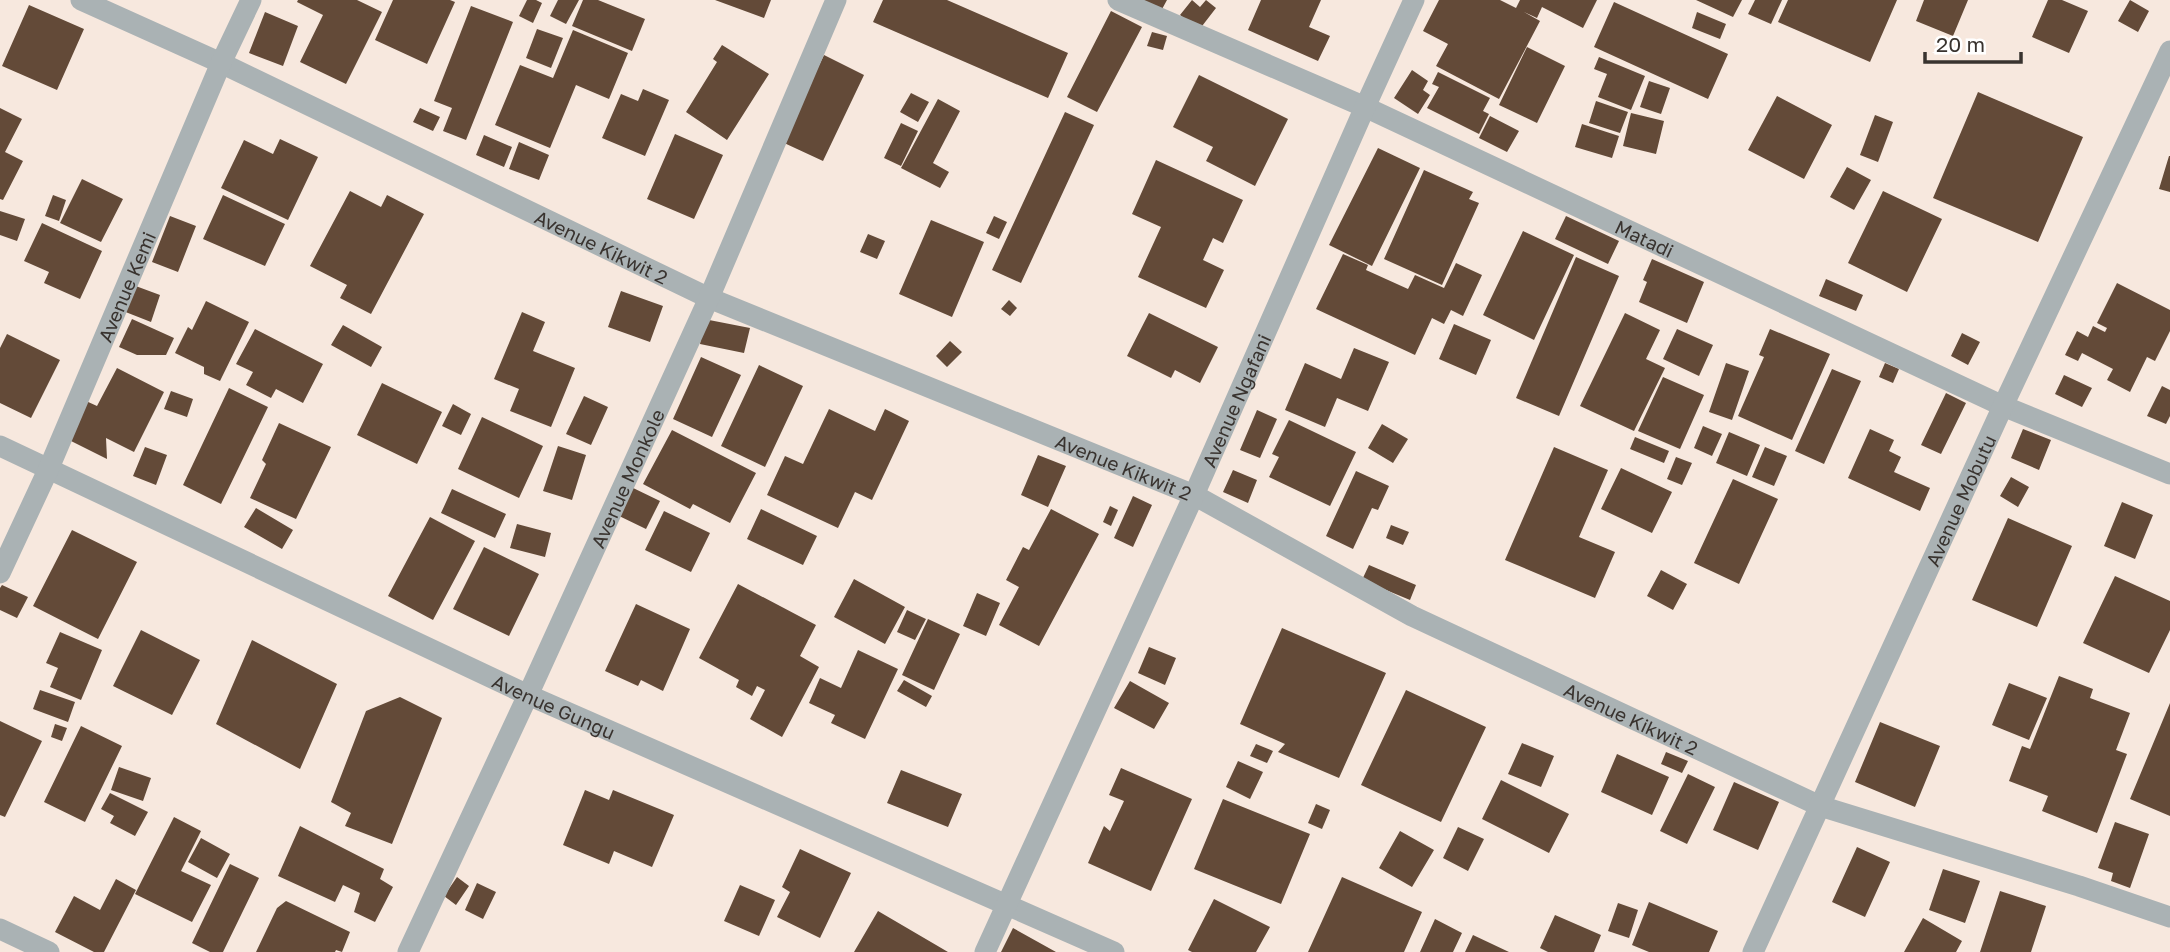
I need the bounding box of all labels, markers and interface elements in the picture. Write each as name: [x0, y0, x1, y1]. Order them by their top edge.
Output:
scale bar: [1925, 21, 2021, 65]
text: 20 m: [1936, 31, 1985, 57]
street label: Avenue Kikwit 2: [531, 205, 672, 288]
street label: Matadi: [1612, 214, 1678, 262]
street label: Avenue Kemi: [92, 228, 160, 345]
street label: Avenue Ngafani: [1196, 330, 1275, 470]
street label: Avenue Monkole: [585, 405, 668, 551]
street label: Avenue Kikwit 2: [1052, 429, 1195, 504]
street label: Avenue Mobutu: [1920, 431, 2000, 569]
street label: Avenue Gungu: [489, 669, 619, 743]
street label: Avenue Kikwit 2: [1561, 677, 1702, 759]

